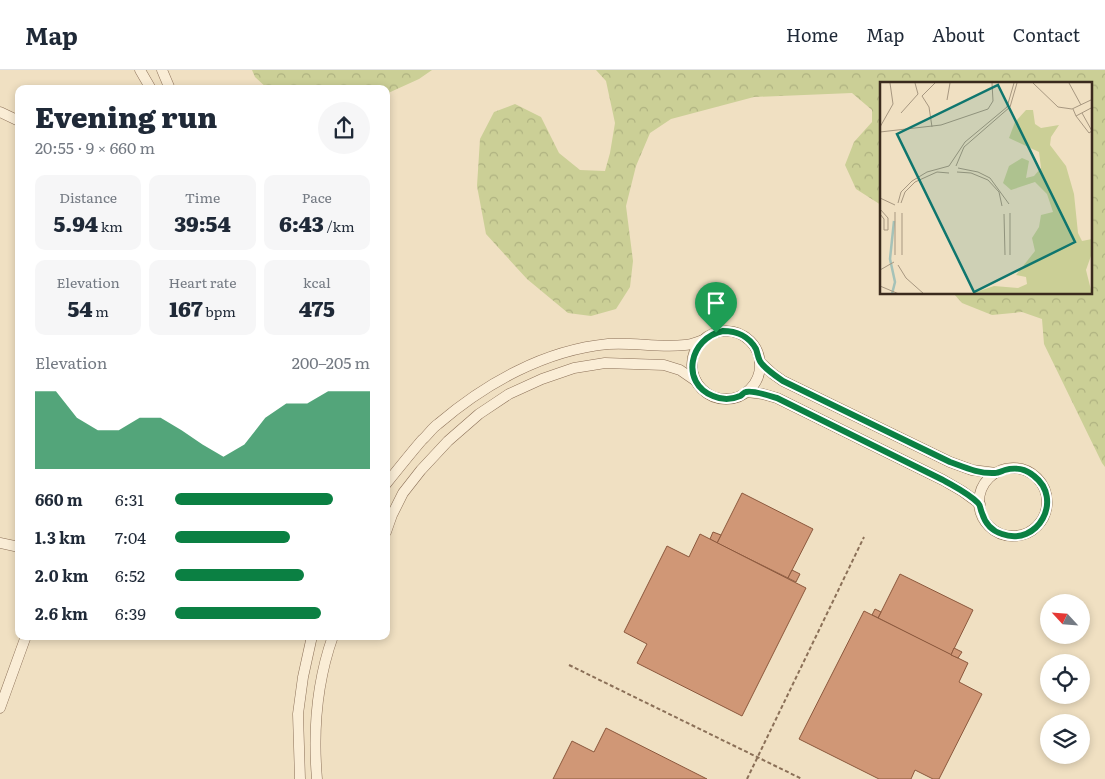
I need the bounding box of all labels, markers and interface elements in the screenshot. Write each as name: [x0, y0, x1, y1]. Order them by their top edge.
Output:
text: Map: [25, 17, 78, 52]
text: Home: [786, 21, 838, 48]
text: Map: [866, 21, 904, 48]
text: About: [932, 21, 985, 48]
text: Contact: [1013, 21, 1080, 48]
inset map: [880, 82, 1092, 295]
text: Evening run: [35, 95, 217, 137]
button: share: [318, 102, 370, 154]
text: 20:55 · 9 × 660 m: [35, 135, 155, 159]
text: Distance: [59, 187, 117, 207]
text: Time: [185, 187, 220, 207]
text: Pace: [302, 187, 332, 207]
text: 5.94: [53, 207, 98, 238]
text: 39:54: [174, 207, 231, 238]
text: 6:43: [279, 207, 324, 238]
text: km: [98, 216, 123, 236]
text: /km: [324, 216, 355, 236]
text: Elevation: [57, 272, 120, 292]
text: Heart rate: [169, 272, 236, 292]
text: kcal: [303, 272, 331, 292]
pin: [695, 282, 737, 333]
icon: arrive: [702, 289, 730, 317]
text: 54: [67, 292, 93, 323]
text: 167: [169, 292, 203, 323]
text: 475: [299, 292, 335, 323]
text: m: [93, 301, 109, 321]
text: bpm: [203, 301, 236, 321]
text: Elevation: [35, 350, 107, 374]
text: 200–205 m: [292, 350, 370, 374]
text: 660 m: [35, 487, 83, 511]
text: 6:31: [115, 487, 144, 511]
text: 1.3 km: [35, 525, 86, 549]
text: 7:04: [115, 525, 146, 549]
text: 2.0 km: [35, 563, 89, 587]
text: 6:52: [115, 563, 145, 587]
north arrow: [1040, 594, 1090, 644]
map controls: [1040, 594, 1090, 764]
text: 2.6 km: [35, 601, 88, 625]
text: 6:39: [115, 601, 146, 625]
button: locate: [1040, 654, 1090, 704]
button: layers: [1040, 714, 1090, 764]

